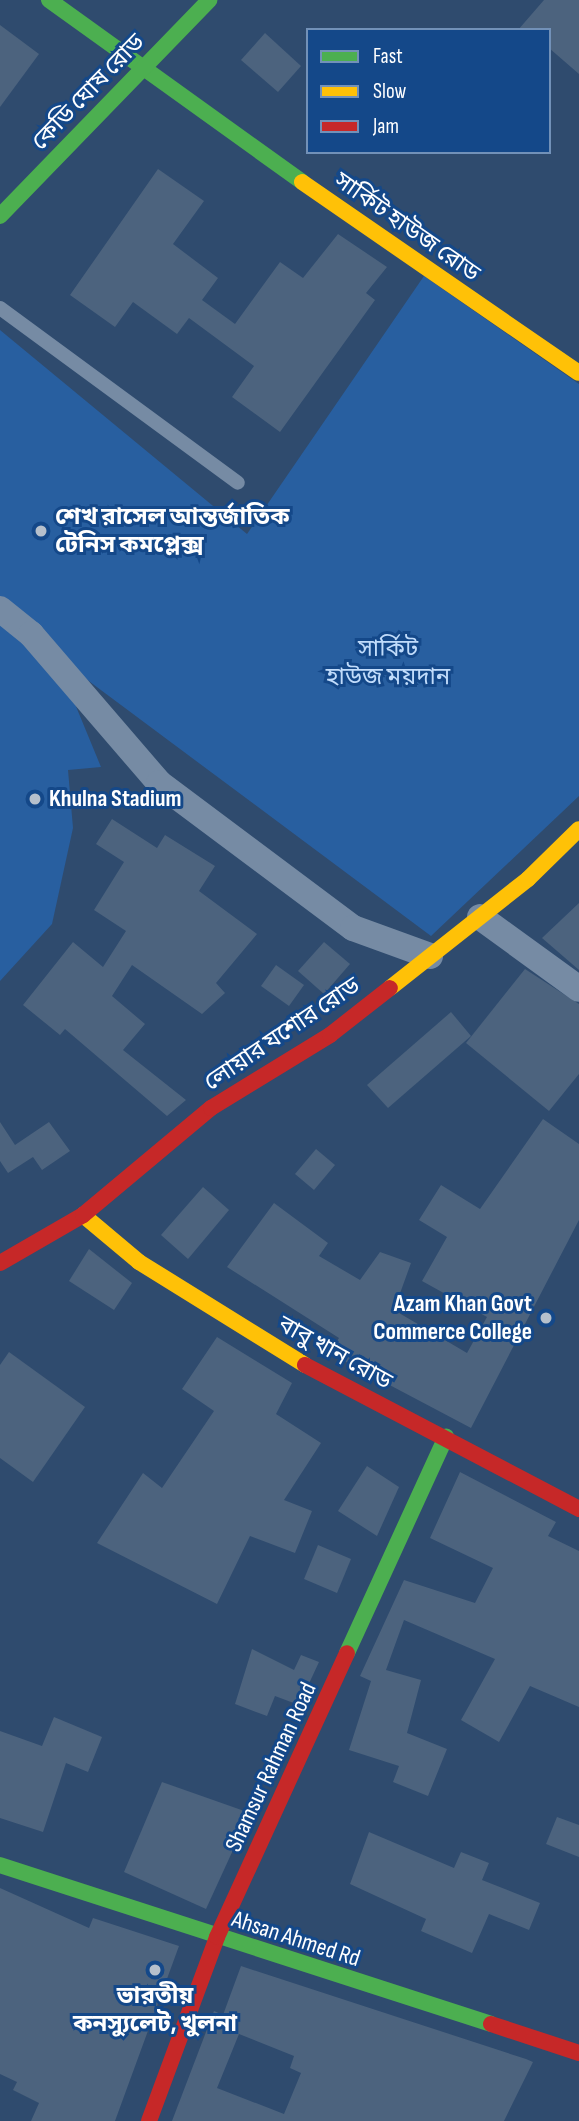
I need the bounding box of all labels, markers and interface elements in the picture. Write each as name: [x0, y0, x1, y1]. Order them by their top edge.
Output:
street label: কেডি ঘোষ রোড: [25, 28, 151, 156]
legend: [306, 28, 551, 154]
text: Fast: [373, 44, 403, 69]
text: Slow: [373, 79, 406, 104]
text: Jam: [373, 114, 399, 139]
street label: সার্কিট হাউজ রোড: [329, 166, 485, 288]
place label: শেখ রাসেল আন্তর্জাতিক টেনিস কমপ্লেক্স: [55, 503, 289, 559]
marker: শেখ রাসেল আন্তর্জাতিক টেনিস কমপ্লেক্স: [33, 523, 49, 539]
park label: সার্কিট হাউজ ময়দান: [326, 635, 450, 691]
place label: Khulna Stadium: [49, 785, 181, 813]
marker: Khulna Stadium: [27, 791, 43, 807]
street label: লোয়ার যশোর রোড: [198, 971, 366, 1097]
place label: Azam Khan Govt Commerce College: [373, 1290, 532, 1346]
street label: বাবু খান রোড: [273, 1310, 397, 1396]
marker: Azam Khan Govt Commerce College: [538, 1310, 554, 1326]
street label: Shamsur Rahman Road: [219, 1678, 323, 1856]
street label: Ahsan Ahmed Rd: [228, 1905, 364, 1973]
marker: ভারতীয় কনস্যুলেট, খুলনা: [147, 1962, 163, 1978]
place label: ভারতীয় কনস্যুলেট, খুলনা: [73, 1982, 237, 2038]

